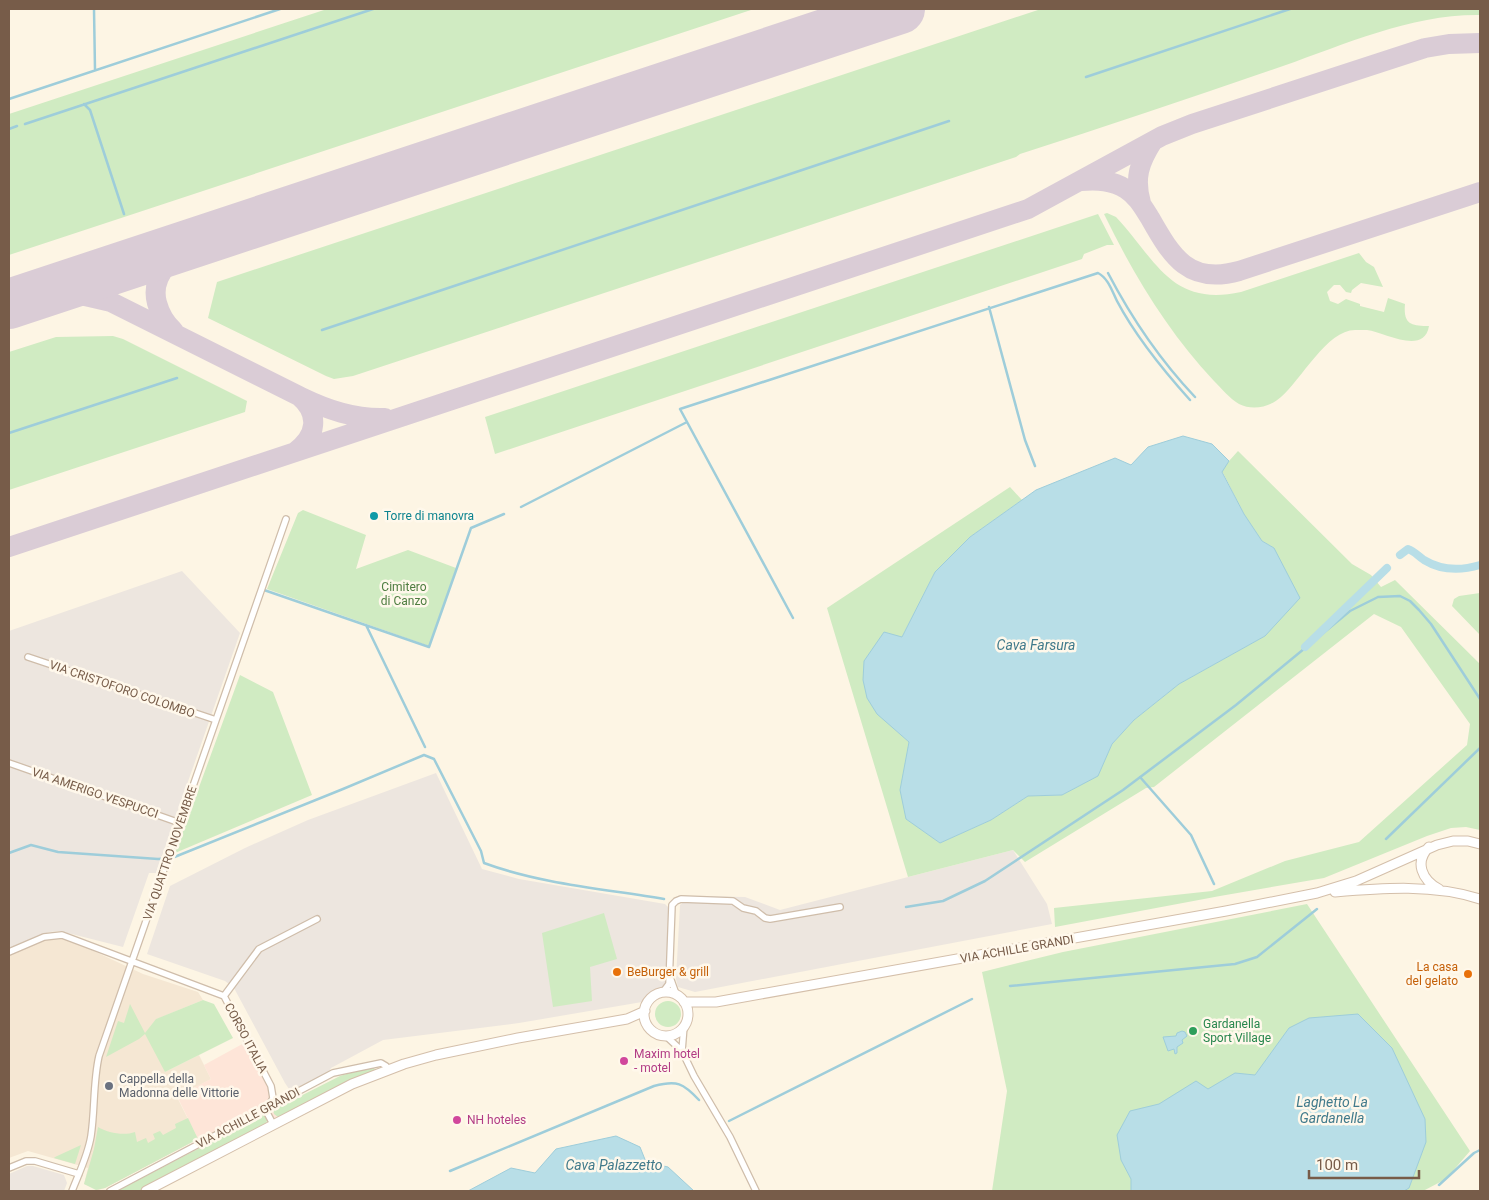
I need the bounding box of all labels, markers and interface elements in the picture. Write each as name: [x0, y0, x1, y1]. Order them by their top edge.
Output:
place label: Torre di manovra: [384, 509, 474, 523]
marker: Torre di manovra: [368, 510, 380, 522]
park label: Cimitero di Canzo: [381, 580, 427, 608]
water label: Cava Farsura: [997, 637, 1075, 653]
street label: VIA CRISTOFORO COLOMBO: [47, 658, 197, 720]
street label: VIA AMERIGO VESPUCCI: [30, 765, 160, 821]
street label: VIA QUATTRO NOVEMBRE: [140, 784, 200, 922]
street label: VIA ACHILLE GRANDI: [959, 932, 1075, 966]
place label: La casa del gelato: [1406, 960, 1458, 988]
place label: BeBurger & grill: [627, 965, 709, 979]
marker: BeBurger & grill: [611, 966, 623, 978]
marker: La casa del gelato: [1462, 968, 1474, 980]
street label: CORSO ITALIA: [222, 1001, 270, 1075]
place label: Gardanella Sport Village: [1203, 1017, 1271, 1045]
marker: Gardanella Sport Village: [1187, 1025, 1199, 1037]
place label: Maxim hotel - motel: [634, 1047, 700, 1075]
marker: Maxim hotel - motel: [618, 1055, 630, 1067]
place label: Cappella della Madonna delle Vittorie: [119, 1072, 239, 1100]
marker: Cappella della Madonna delle Vittorie: [103, 1080, 115, 1092]
street label: VIA ACHILLE GRANDI: [194, 1085, 302, 1151]
water label: Laghetto La Gardanella: [1296, 1094, 1368, 1126]
place label: NH hoteles: [467, 1113, 526, 1127]
marker: NH hoteles: [451, 1114, 463, 1126]
scale bar: [1309, 1148, 1419, 1180]
text: 100 m: [1316, 1156, 1358, 1174]
water label: Cava Palazzetto: [565, 1157, 663, 1173]

